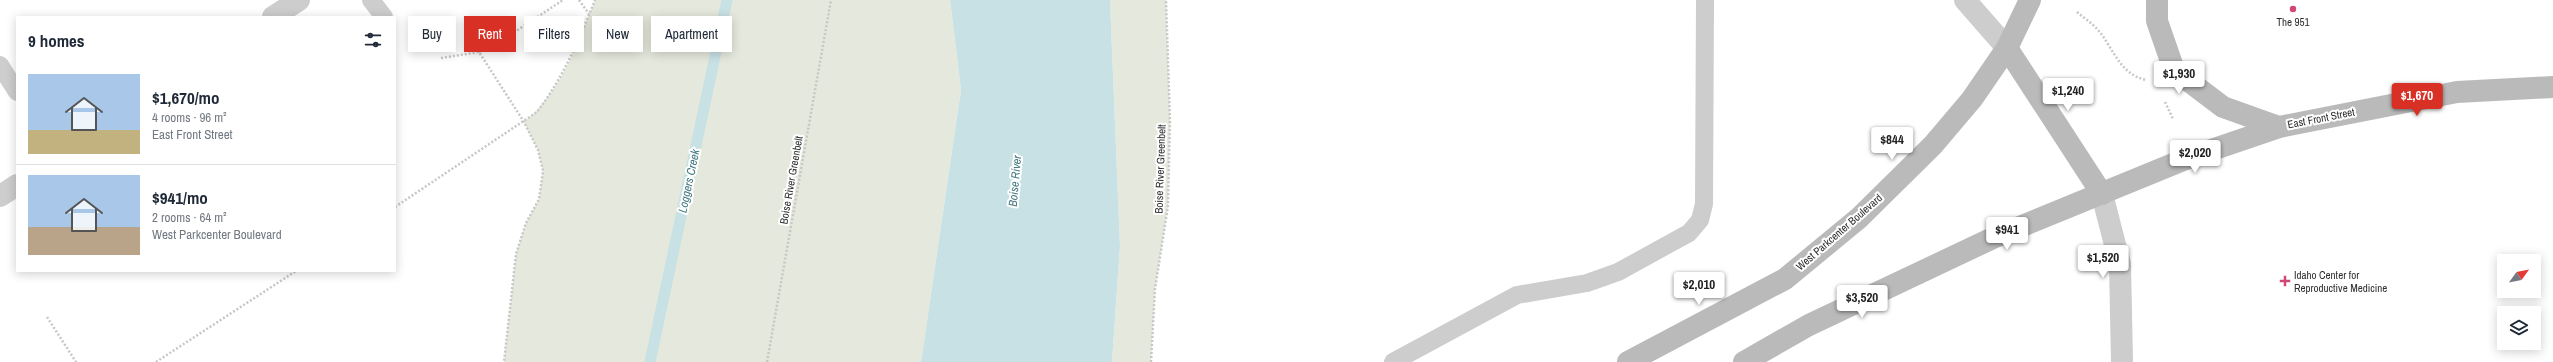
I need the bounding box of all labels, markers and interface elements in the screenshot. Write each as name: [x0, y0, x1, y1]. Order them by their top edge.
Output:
marker: The 951: [2288, 4, 2298, 14]
place label: The 951: [2276, 15, 2310, 29]
chip: Buy: [408, 16, 456, 52]
chip: Rent: [464, 16, 516, 52]
chip: Filters: [524, 16, 584, 52]
chip: New: [592, 16, 643, 52]
chip: Apartment: [651, 16, 732, 52]
text: 9 homes: [28, 29, 85, 52]
icon: filters: [362, 29, 384, 51]
pin: $1,930: [2146, 61, 2212, 95]
text: $1,930: [2163, 65, 2195, 82]
pin: $1,240: [2035, 78, 2101, 112]
text: $1,240: [2052, 82, 2084, 99]
pin: $1,670: [2384, 83, 2450, 117]
text: $1,670/mo: [152, 86, 219, 109]
text: $1,670: [2401, 87, 2433, 104]
icon: home: [60, 90, 108, 138]
street label: East Front Street: [2286, 105, 2356, 131]
text: 4 rooms · 96 m²: [152, 109, 227, 126]
street label: Boise River Greenbelt: [1151, 124, 1169, 214]
text: East Front Street: [152, 126, 233, 143]
pin: $844: [1868, 127, 1916, 161]
text: $844: [1880, 131, 1904, 148]
street label: Boise River Greenbelt: [776, 134, 806, 225]
pin: $2,020: [2162, 140, 2228, 174]
text: $2,020: [2179, 144, 2211, 161]
water label: Loggers Creek: [674, 147, 704, 214]
water label: Boise River: [1005, 154, 1025, 207]
text: $941/mo: [152, 186, 208, 209]
icon: home: [60, 191, 108, 239]
street label: West Parkcenter Boulevard: [1793, 191, 1885, 273]
text: 2 rooms · 64 m²: [152, 209, 227, 226]
pin: $941: [1983, 217, 2031, 251]
text: $941: [1995, 221, 2019, 238]
text: West Parkcenter Boulevard: [152, 226, 282, 243]
pin: $1,520: [2070, 245, 2136, 279]
text: $1,520: [2087, 249, 2119, 266]
north arrow: [2497, 254, 2541, 298]
map controls: [2497, 254, 2541, 350]
place label: Idaho Center for Reproductive Medicine: [2294, 268, 2387, 295]
pin: $2,010: [1666, 272, 1732, 306]
marker: Idaho Center for Reproductive Medicine: [2279, 275, 2291, 287]
text: $2,010: [1683, 276, 1715, 293]
pin: $3,520: [1829, 285, 1895, 319]
text: $3,520: [1846, 289, 1878, 306]
button: layers: [2497, 306, 2541, 350]

